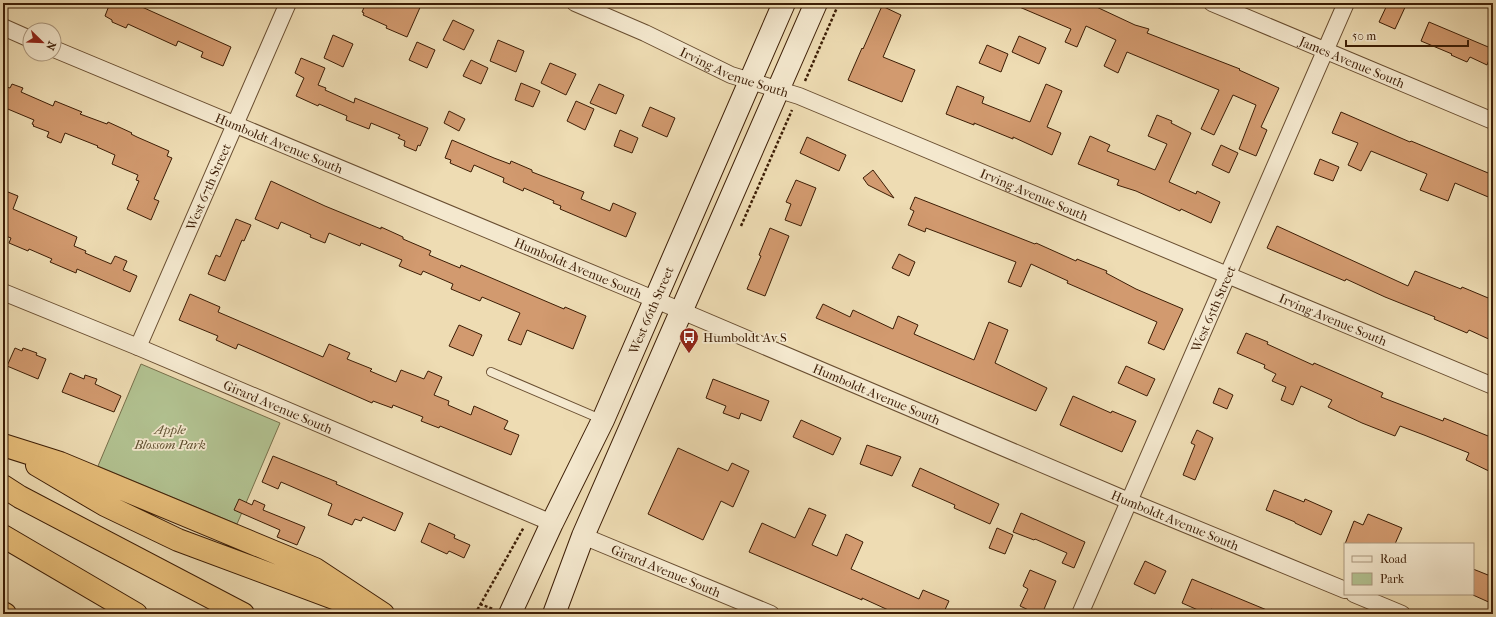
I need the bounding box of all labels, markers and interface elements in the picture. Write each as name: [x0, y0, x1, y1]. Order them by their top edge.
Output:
north arrow: [22, 22, 62, 62]
scale bar: [1346, 22, 1468, 48]
text: 50 m: [1352, 29, 1376, 43]
street label: James Avenue South: [1296, 33, 1408, 91]
text: N: [43, 39, 58, 53]
street label: Irving Avenue South: [678, 44, 791, 100]
street label: Humboldt Avenue South: [213, 110, 346, 176]
street label: West 67th Street: [182, 141, 234, 233]
street label: Irving Avenue South: [978, 165, 1091, 224]
street label: Humboldt Avenue South: [512, 234, 645, 301]
street label: West 65th Street: [1187, 263, 1238, 355]
street label: West 66th Street: [625, 264, 676, 357]
street label: Irving Avenue South: [1277, 290, 1390, 349]
bus stop icon: Humboldt Av S: [678, 326, 700, 354]
place label: Humboldt Av S: [703, 330, 787, 345]
street label: Humboldt Avenue South: [811, 360, 943, 428]
street label: Girard Avenue South: [221, 377, 336, 437]
park label: Apple Blossom Park: [133, 422, 206, 452]
street label: Humboldt Avenue South: [1109, 487, 1242, 553]
street label: Girard Avenue South: [609, 541, 724, 600]
legend: [1344, 543, 1474, 595]
text: Road: [1380, 552, 1407, 566]
text: Park: [1380, 572, 1405, 586]

